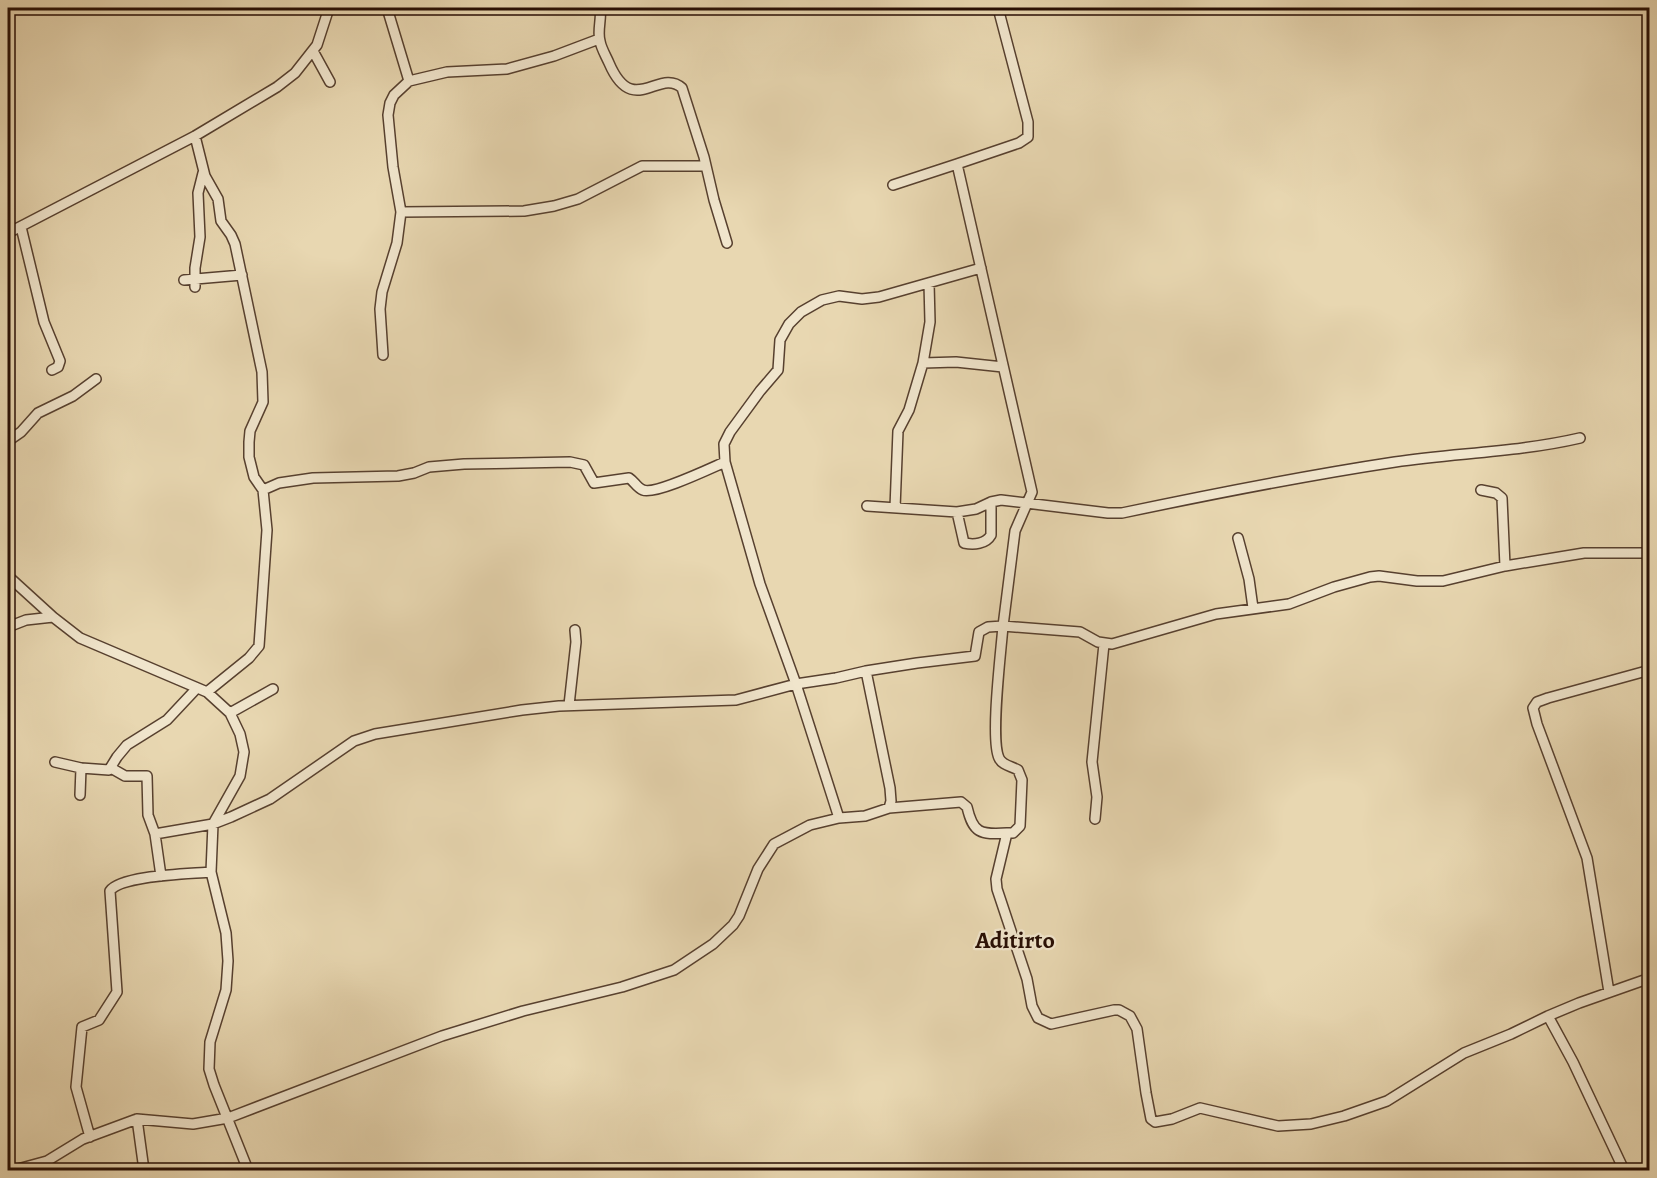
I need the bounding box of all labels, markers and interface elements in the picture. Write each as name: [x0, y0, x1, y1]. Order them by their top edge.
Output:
district label: Aditirto: [974, 924, 1055, 956]

